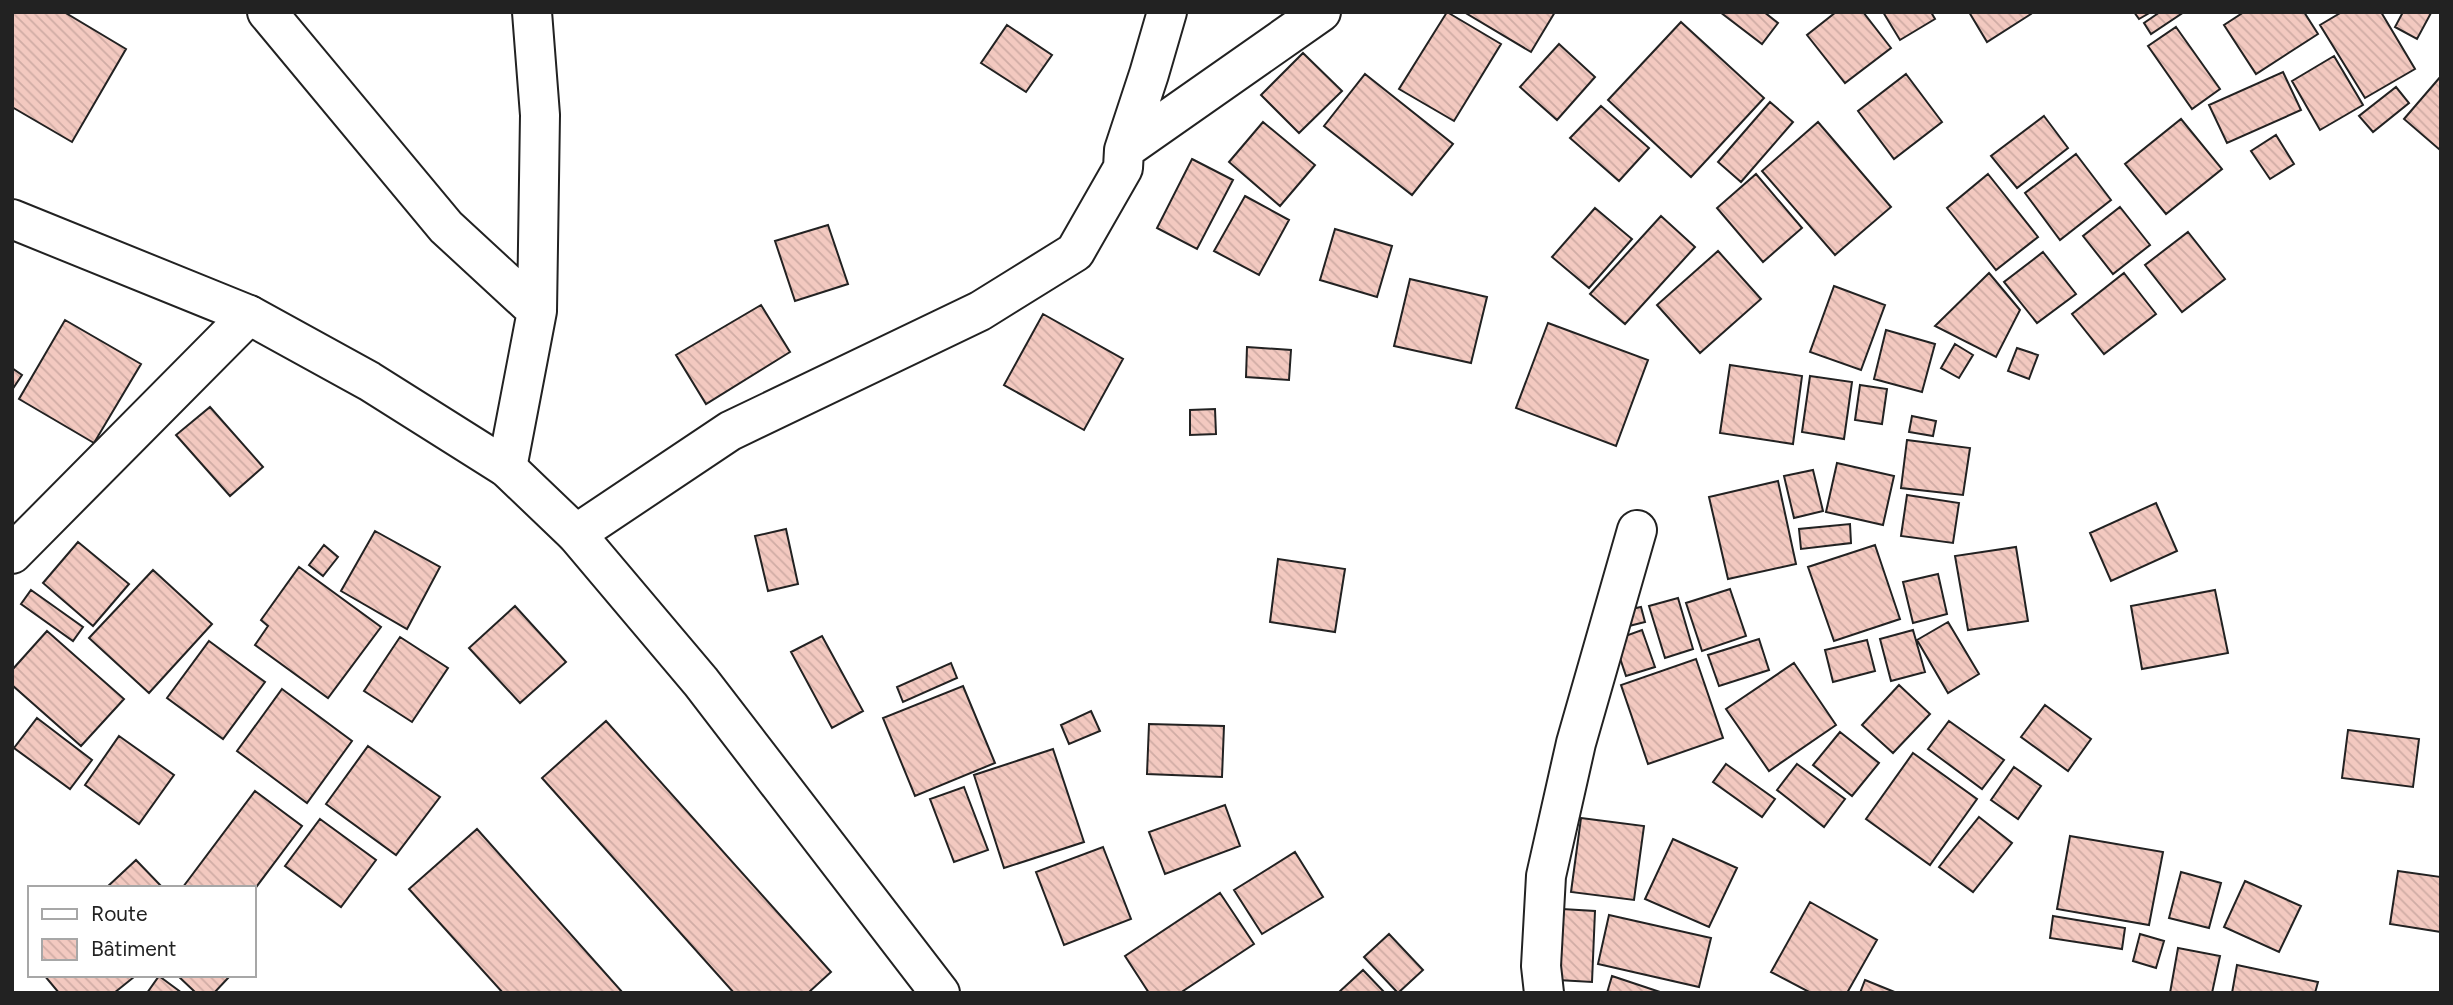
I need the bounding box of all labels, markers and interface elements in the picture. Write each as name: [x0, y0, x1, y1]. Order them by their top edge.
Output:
legend: [28, 886, 256, 977]
text: Route: [91, 901, 147, 926]
text: Bâtiment: [91, 936, 176, 961]

